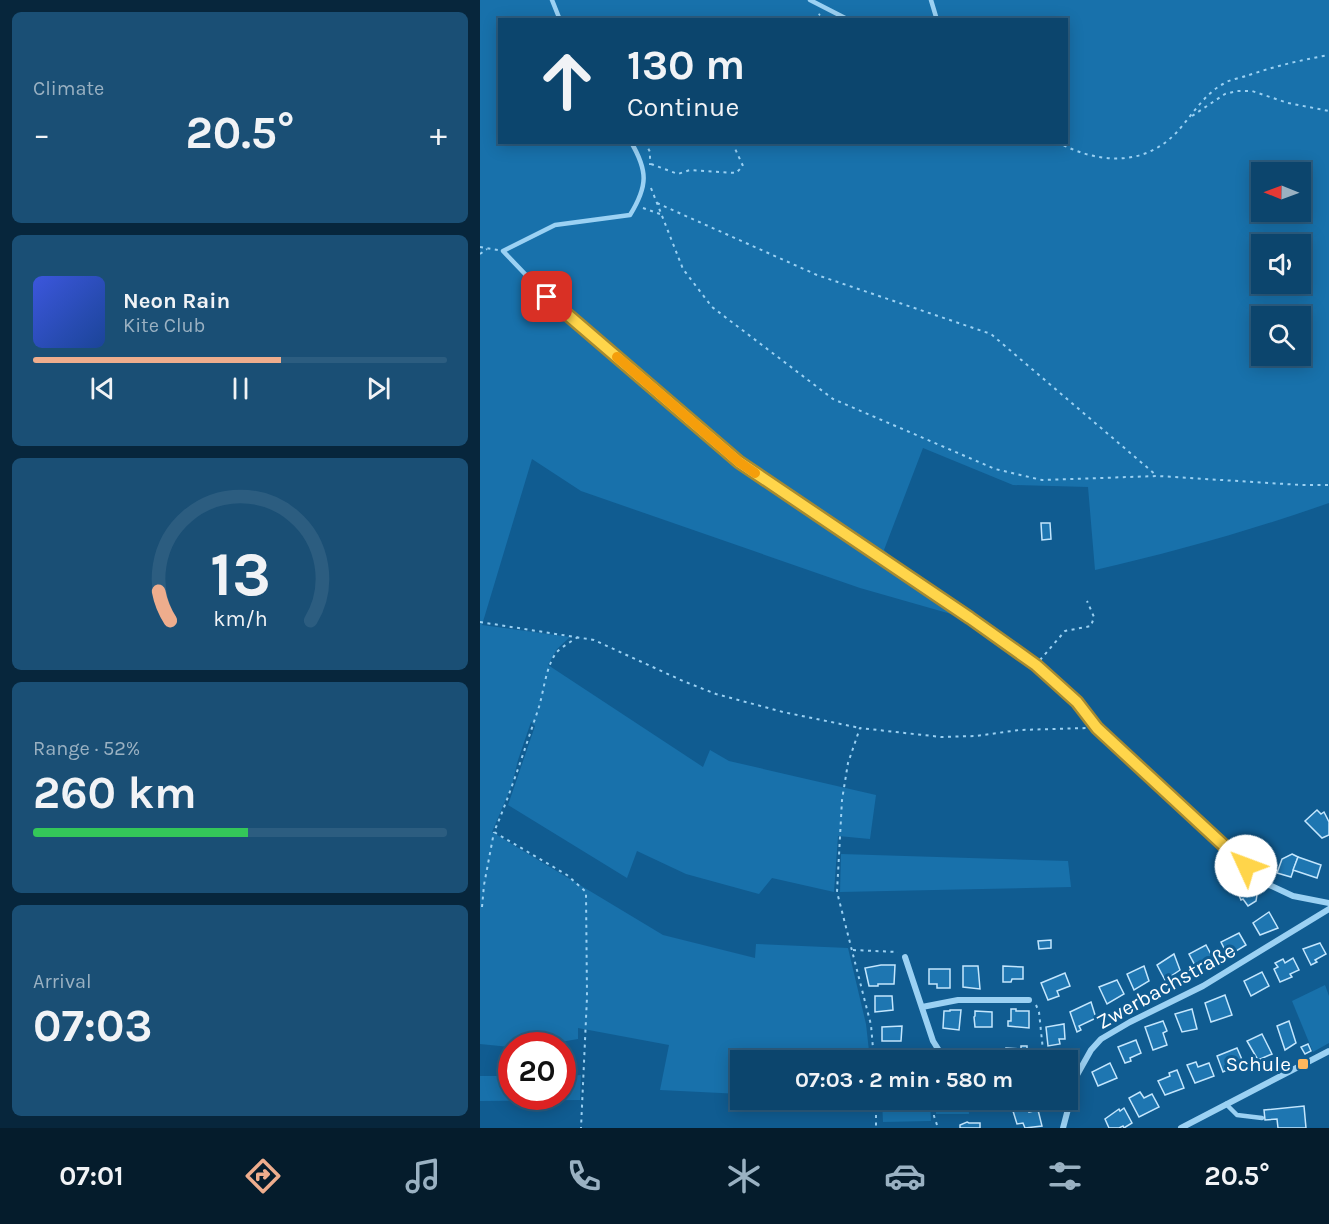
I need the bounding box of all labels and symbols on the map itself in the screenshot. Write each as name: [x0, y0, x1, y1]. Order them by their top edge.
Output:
north arrow: [1251, 162, 1311, 222]
pin: [521, 271, 572, 322]
position arrow: [1214, 834, 1278, 898]
street label: Zwerbachstraße: [1092, 938, 1240, 1034]
speed limit sign: 20: [498, 1032, 576, 1110]
place label: Schule: [1225, 1052, 1291, 1076]
marker: Schule: [1296, 1057, 1310, 1071]

